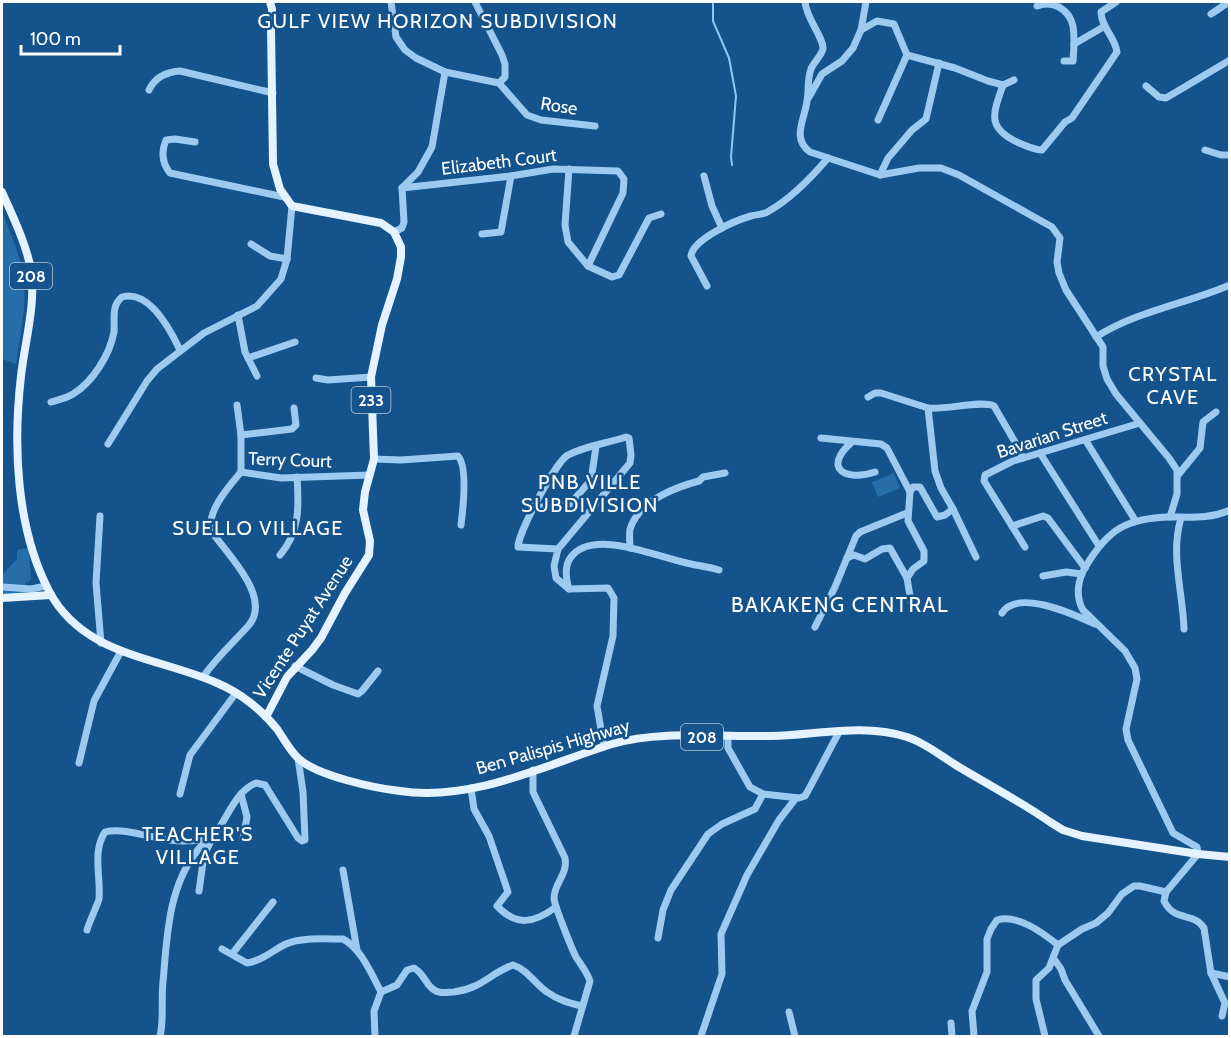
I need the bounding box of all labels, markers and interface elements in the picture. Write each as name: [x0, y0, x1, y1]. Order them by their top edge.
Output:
district label: GULF VIEW HORIZON SUBDIVISION: [258, 9, 618, 33]
scale bar: [21, 18, 120, 56]
text: 100 m: [30, 28, 81, 50]
street label: Rose: [539, 92, 579, 120]
street label: Elizabeth Court: [440, 144, 558, 180]
road number: 208: [10, 263, 52, 289]
district label: CRYSTAL CAVE: [1128, 362, 1218, 409]
road number: 233: [352, 387, 391, 413]
street label: Bavarian Street: [994, 407, 1110, 463]
street label: Terry Court: [248, 448, 332, 472]
district label: PNB VILLE SUBDIVISION: [521, 470, 659, 517]
district label: SUELLO VILLAGE: [172, 516, 344, 540]
street label: Vicente Puyat Avenue: [248, 551, 358, 703]
district label: BAKAKENG CENTRAL: [731, 592, 949, 617]
street label: Ben Palispis Highway: [474, 715, 632, 779]
road number: 208: [681, 724, 723, 750]
district label: TEACHER'S VILLAGE: [142, 822, 254, 869]

